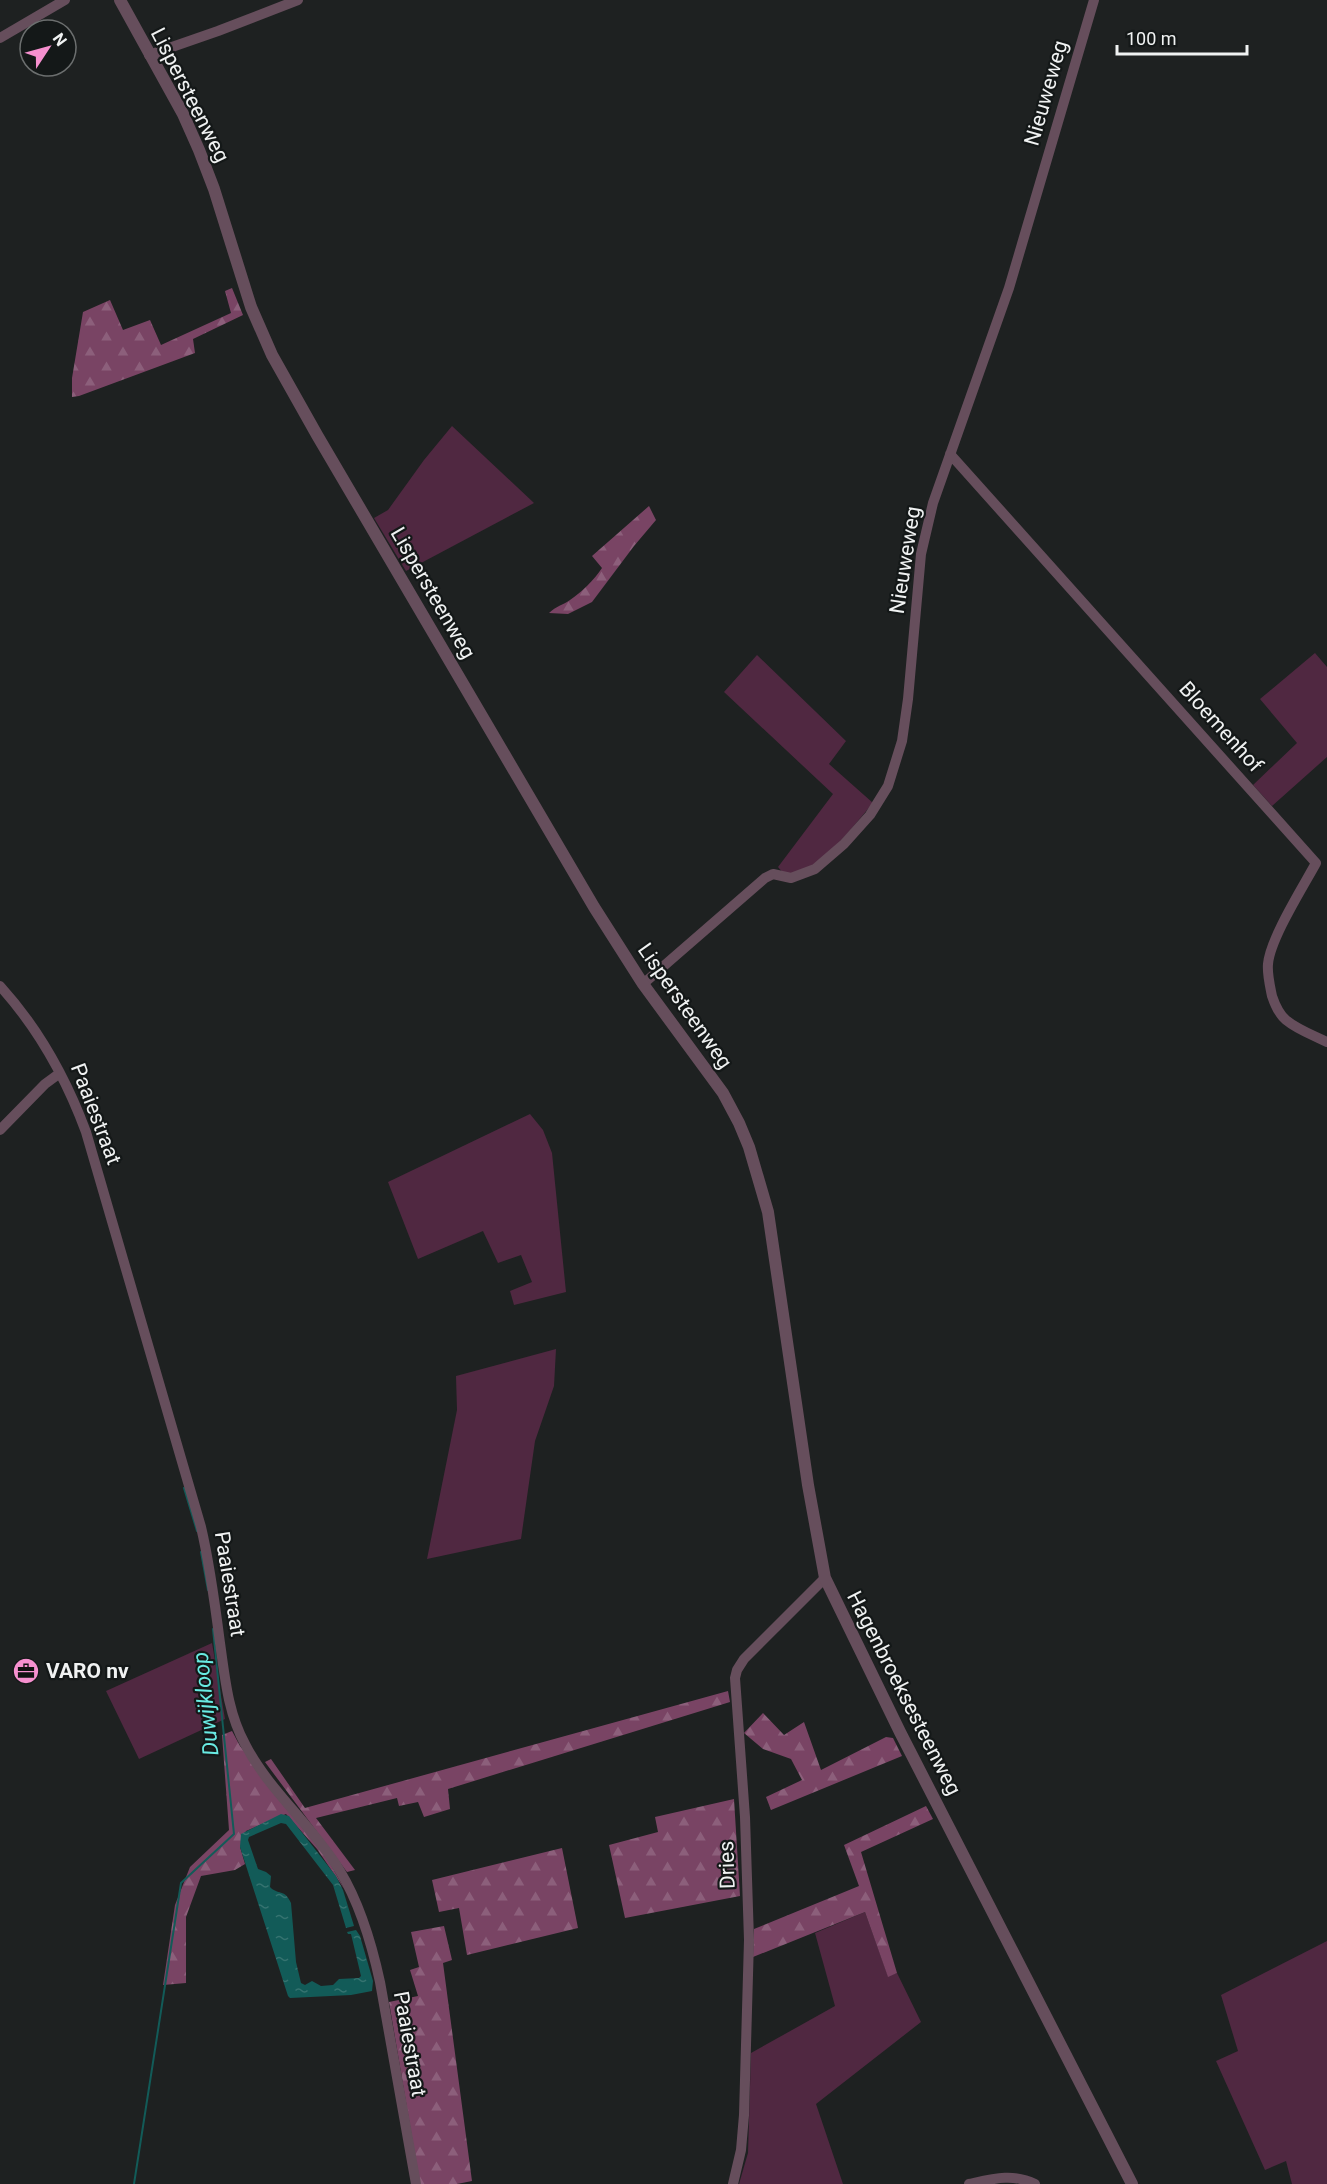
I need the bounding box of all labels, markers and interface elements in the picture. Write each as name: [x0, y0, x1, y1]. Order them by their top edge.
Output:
north arrow: [18, 18, 78, 78]
scale bar: [1117, 18, 1248, 56]
street label: Lispersteenweg: [146, 24, 234, 166]
text: 100 m: [1126, 28, 1177, 49]
text: N: [49, 29, 71, 50]
street label: Nieuweweg: [1020, 38, 1072, 148]
street label: Nieuweweg: [885, 505, 925, 615]
street label: Lispersteenweg: [386, 523, 480, 663]
street label: Bloemenhof: [1174, 677, 1268, 778]
street label: Lispersteenweg: [633, 939, 737, 1073]
street label: Paaiestraat: [66, 1060, 126, 1168]
street label: Paaiestraat: [210, 1530, 250, 1639]
street label: Hagenbroeksesteenweg: [842, 1587, 966, 1799]
water label: Duwijkloop: [188, 1651, 223, 1757]
office icon: VARO nv: [11, 1656, 41, 1686]
place label: VARO nv: [46, 1659, 129, 1683]
street label: Dries: [714, 1841, 740, 1889]
street label: Paaiestraat: [389, 1990, 431, 2099]

